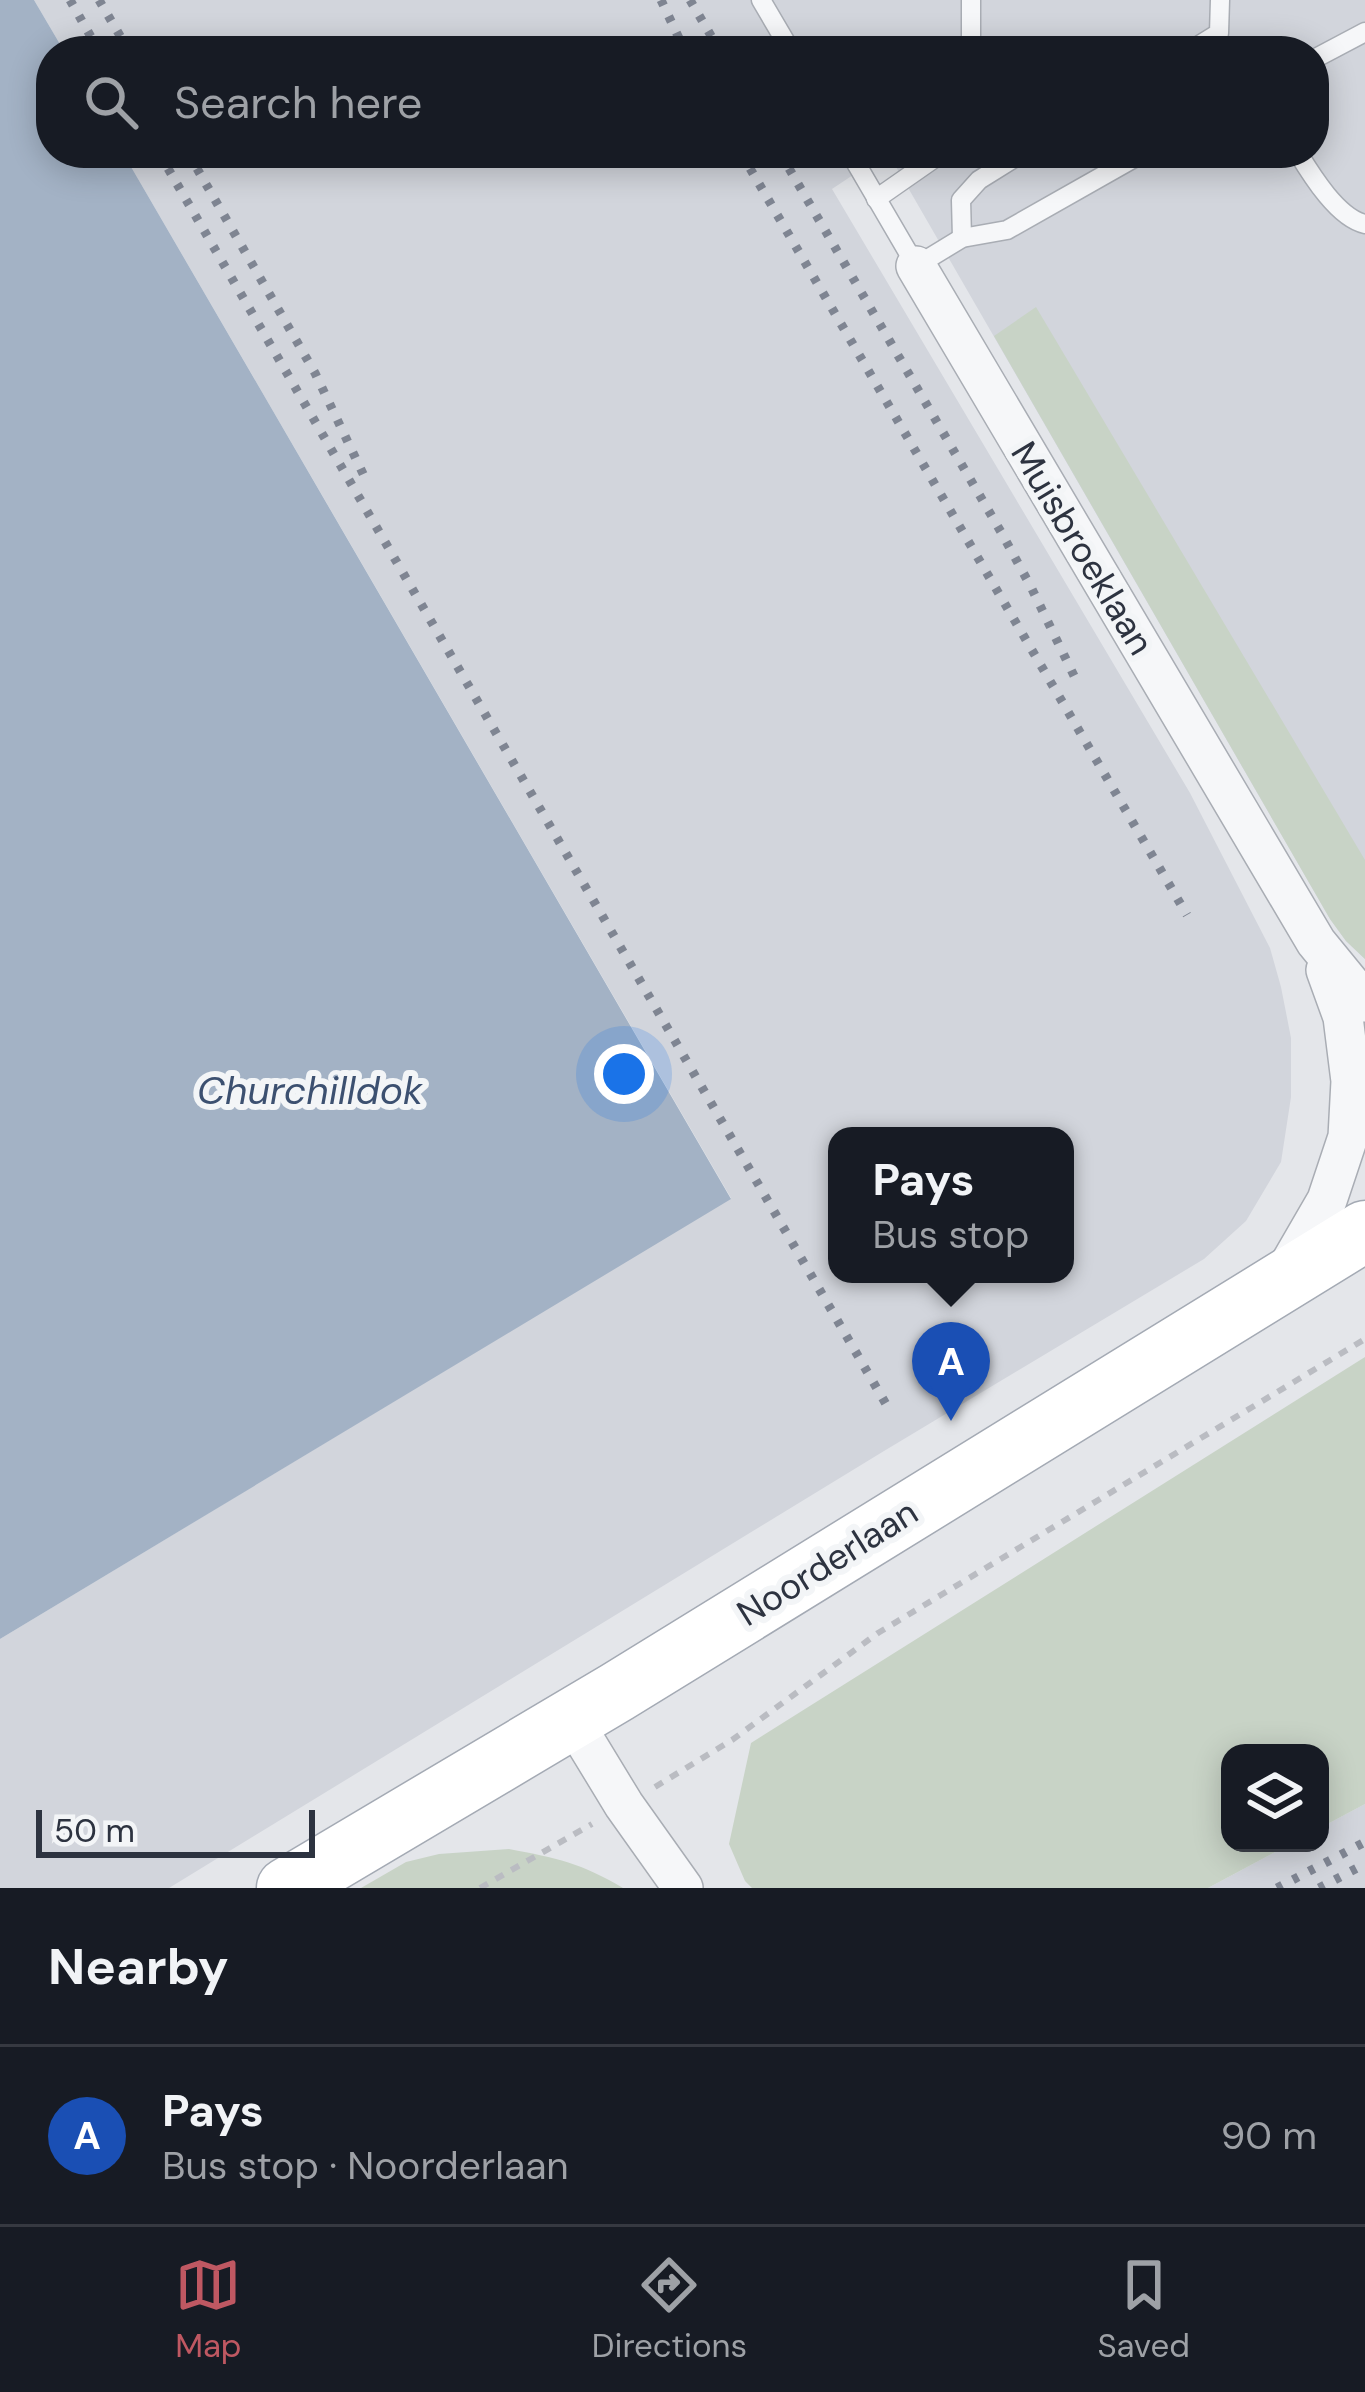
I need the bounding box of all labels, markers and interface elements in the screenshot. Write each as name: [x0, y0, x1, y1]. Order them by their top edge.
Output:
search box: [36, 36, 1329, 168]
icon: search: [78, 69, 144, 135]
text: Search here: [174, 73, 422, 132]
street label: Muisbroeklaan: [1000, 433, 1165, 663]
your location: [594, 1044, 654, 1104]
water label: Churchilldok: [197, 1065, 423, 1116]
popup: [828, 1127, 1074, 1283]
text: Pays: [873, 1150, 974, 1209]
text: Bus stop: [873, 1209, 1029, 1260]
pin: A: [912, 1322, 990, 1421]
street label: Noorderlaan: [728, 1488, 926, 1637]
map controls: [1221, 1744, 1329, 1852]
button: layers: [1221, 1744, 1329, 1852]
scale bar: [36, 1804, 315, 1857]
text: 50 m: [54, 1809, 135, 1852]
text: Nearby: [48, 1933, 229, 2000]
text: Pays: [162, 2081, 264, 2140]
text: A: [73, 2110, 101, 2161]
text: 90 m: [1221, 2110, 1317, 2161]
text: Bus stop · Noorderlaan: [162, 2140, 569, 2191]
tab: Map: [175, 2252, 242, 2367]
tab: Directions: [592, 2252, 747, 2367]
tab: Saved: [1097, 2252, 1190, 2367]

